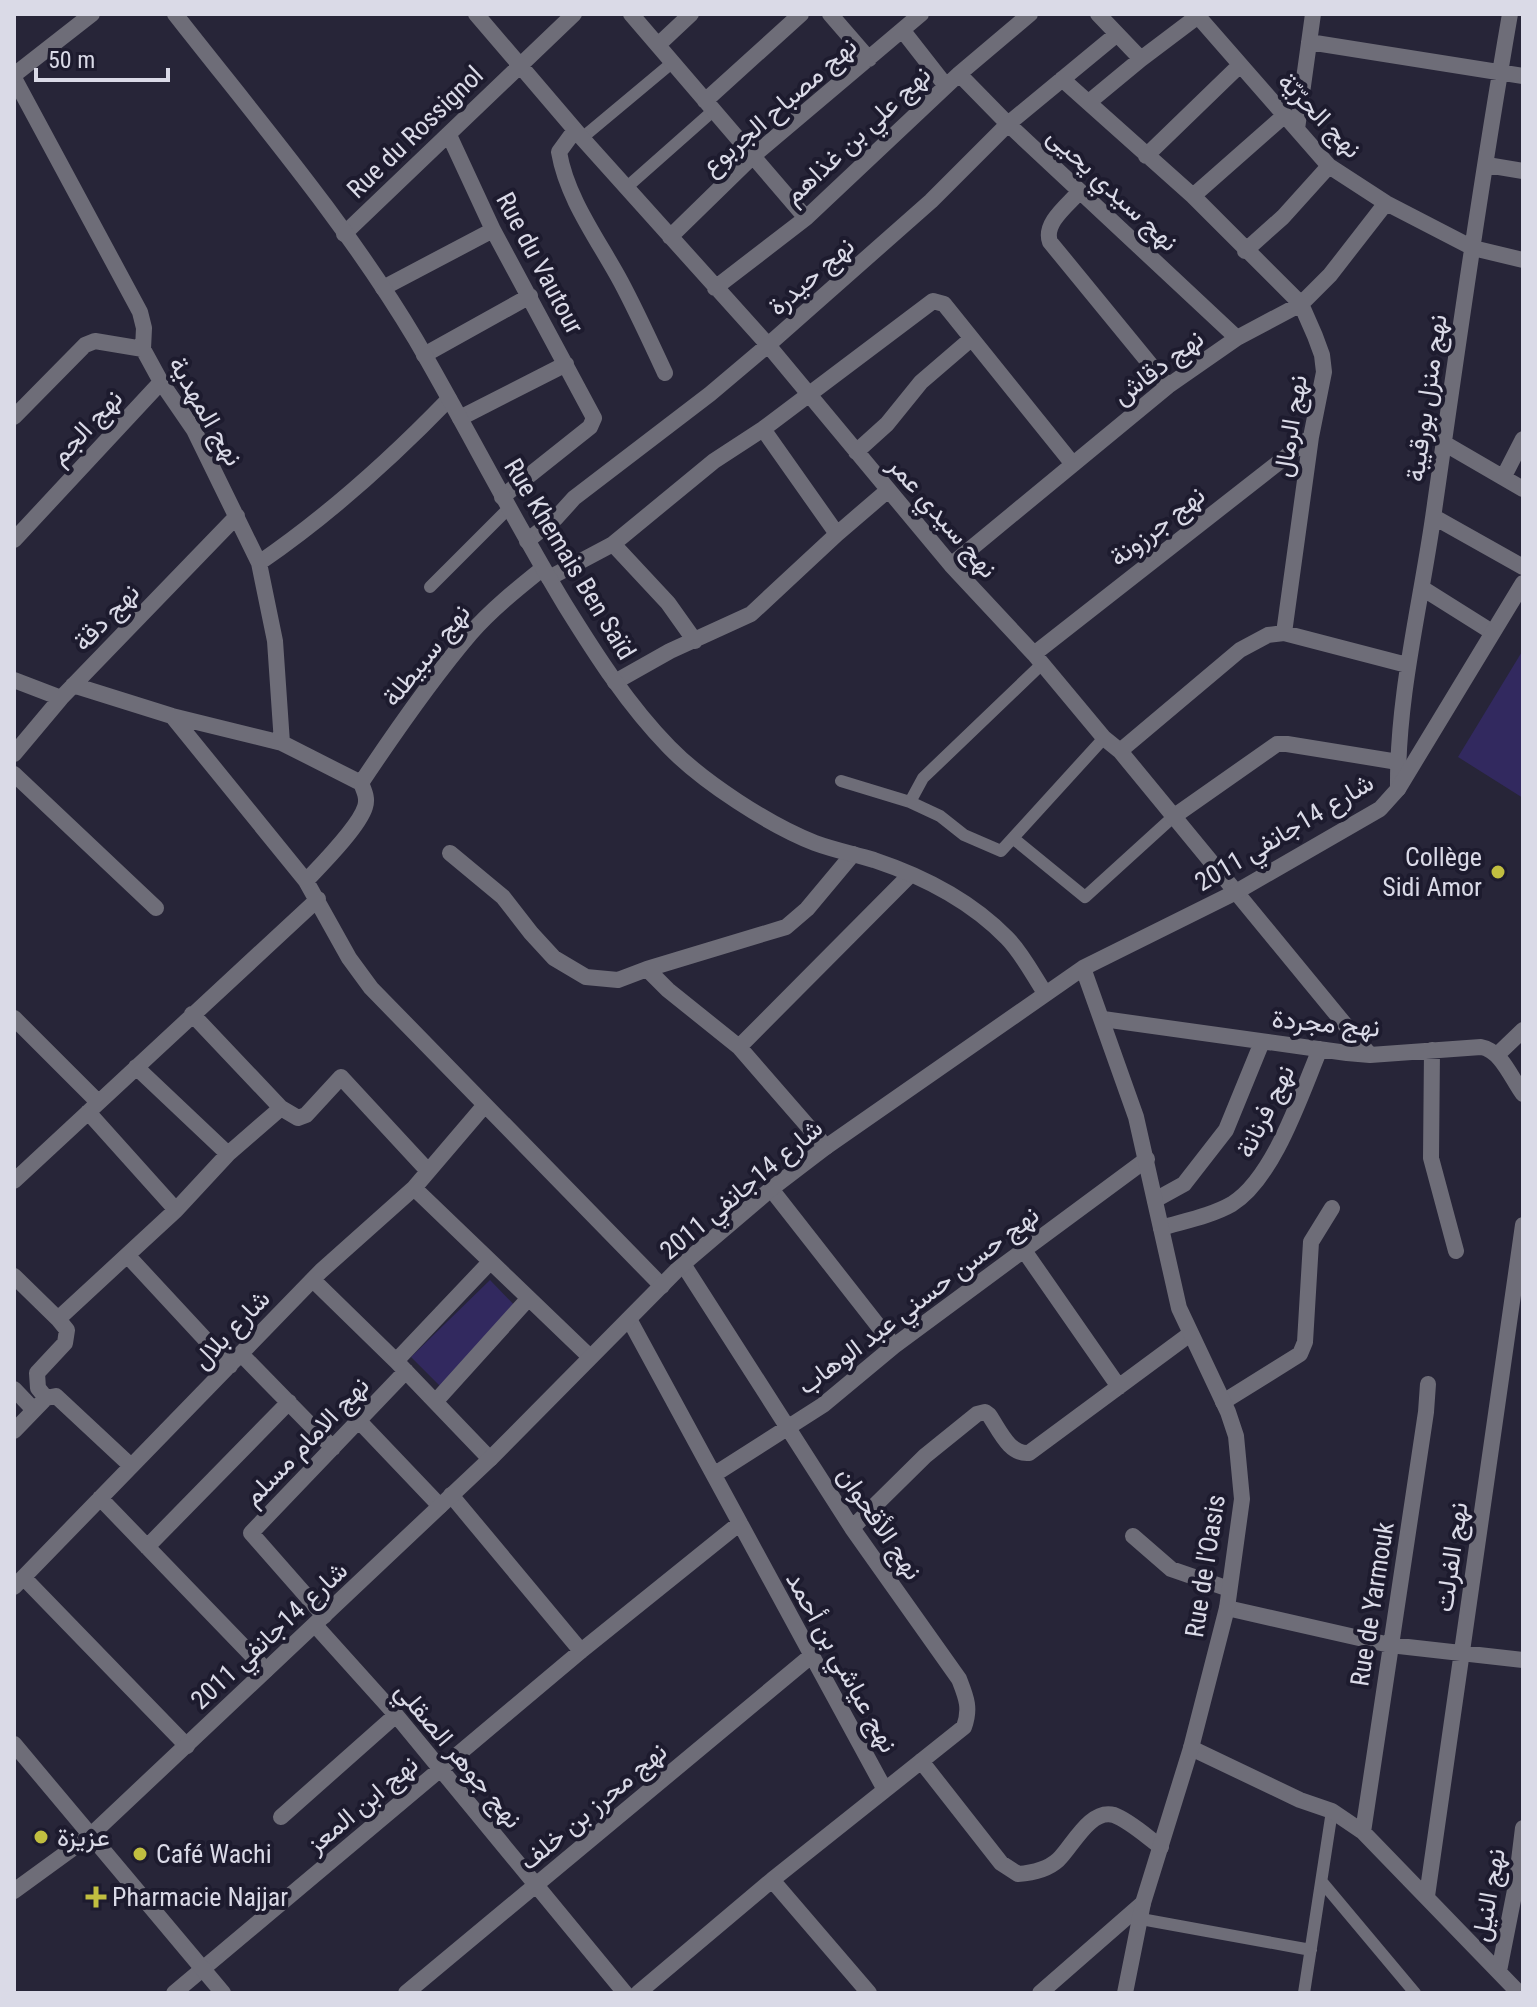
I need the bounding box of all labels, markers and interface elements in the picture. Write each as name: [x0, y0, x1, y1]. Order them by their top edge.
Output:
street label: نهج مصباح الجربوع: [695, 31, 865, 184]
scale bar: [36, 32, 168, 82]
text: 50 m: [48, 46, 95, 74]
street label: Rue du Rossignol: [341, 60, 489, 204]
street label: نهج علي بن غذاهم: [778, 60, 941, 215]
street label: نهج الحرّيّة: [1270, 66, 1368, 166]
street label: نهج سيدي يحيى: [1037, 121, 1185, 262]
street label: Rue du Vautour: [490, 187, 590, 339]
street label: نهج حيدرة: [762, 231, 862, 324]
street label: نهج منزل بورقيبة: [1399, 312, 1456, 484]
street label: نهج دقاش: [1107, 323, 1211, 413]
street label: نهج المهدية: [160, 351, 249, 472]
street label: نهج الرمال: [1267, 373, 1316, 480]
street label: نهج الجم: [44, 383, 131, 473]
street label: نهج سيدي عمر: [877, 450, 1004, 588]
street label: Rue Khemais Ben Saïd: [498, 453, 642, 665]
street label: نهج جرزونة: [1104, 480, 1212, 575]
street label: نهج دقة: [67, 577, 147, 659]
street label: نهج سبيطلة: [376, 598, 479, 714]
street label: شارع 14جانفي 2011: [1189, 767, 1382, 902]
place label: Collège Sidi Amor: [1382, 842, 1482, 902]
marker: Collège Sidi Amor: [1489, 863, 1507, 881]
street label: نهج مجردة: [1270, 1003, 1381, 1046]
street label: نهج فرنانة: [1230, 1060, 1303, 1164]
street label: شارع 14جانفي 2011: [654, 1112, 832, 1270]
street label: نهج حسن حسني عبد الوهاب: [791, 1199, 1048, 1405]
street label: شارع بلال: [186, 1283, 278, 1377]
street label: نهج الامام مسلم: [237, 1370, 377, 1514]
street label: نهج الأقحوان: [829, 1461, 929, 1587]
street label: Rue de l'Oasis: [1179, 1493, 1231, 1639]
street label: نهج الفرلت: [1428, 1500, 1477, 1614]
street label: Rue de Yarmouk: [1344, 1520, 1400, 1688]
street label: شارع 14جانفي 2011: [185, 1555, 357, 1719]
street label: نهج عياشي بن أحمد: [775, 1566, 904, 1760]
street label: نهج جوهر الصقلي: [385, 1676, 529, 1838]
street label: نهج محرز بن خلف: [513, 1736, 674, 1878]
street label: نهج ابن المعز: [300, 1749, 426, 1862]
place label: عزيزة: [57, 1822, 110, 1853]
marker: عزيزة: [32, 1828, 50, 1846]
place label: Café Wachi: [156, 1839, 272, 1869]
marker: Café Wachi: [131, 1845, 149, 1863]
street label: نهج النيل: [1465, 1846, 1514, 1945]
place label: Pharmacie Najjar: [112, 1882, 288, 1912]
marker: Pharmacie Najjar: [87, 1888, 105, 1906]

